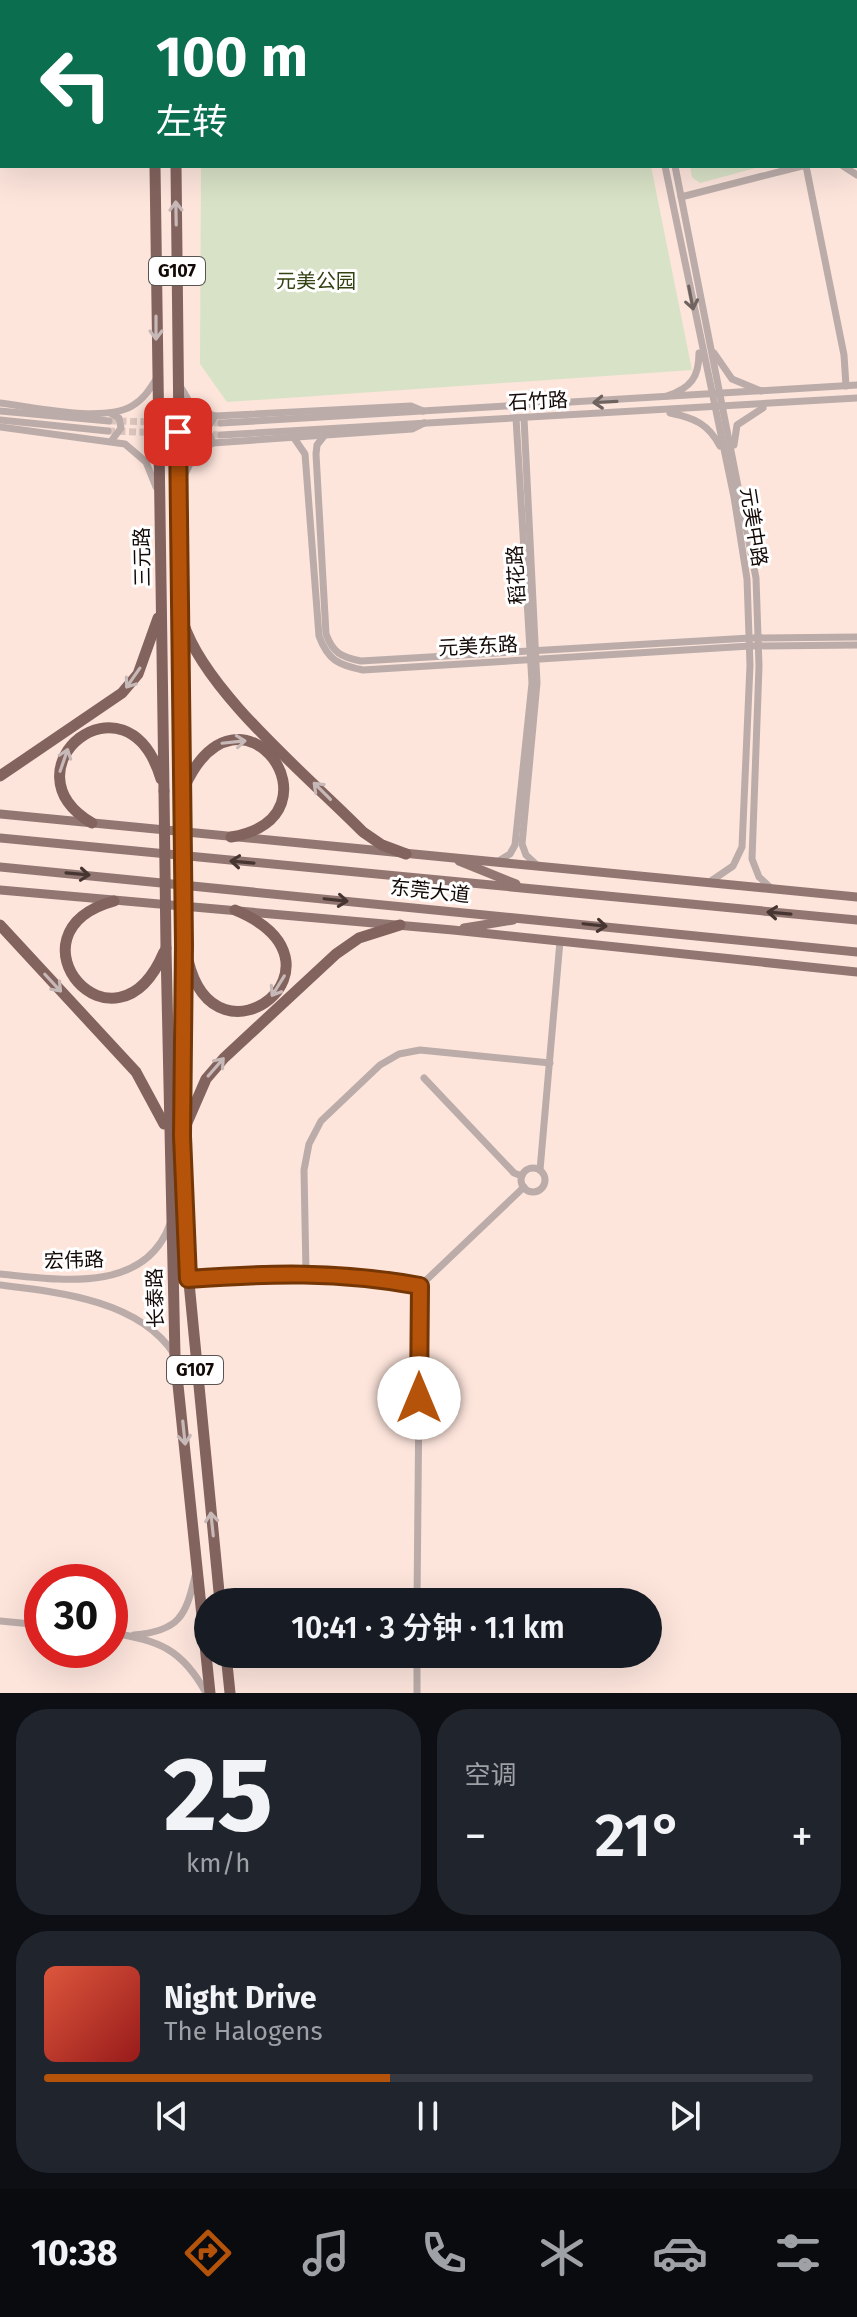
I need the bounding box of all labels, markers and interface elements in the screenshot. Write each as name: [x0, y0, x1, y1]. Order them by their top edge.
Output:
text: 100 m: [156, 24, 308, 91]
icon: left: [24, 32, 128, 136]
text: 左转: [156, 100, 228, 144]
one-way arrow: [168, 200, 184, 227]
road number: G107: [149, 257, 205, 285]
park label: 元美公园: [276, 269, 356, 293]
one-way arrow: [684, 284, 699, 310]
one-way arrow: [148, 314, 164, 341]
street label: 石竹路: [507, 387, 569, 415]
one-way arrow: [592, 395, 619, 410]
pin: [144, 398, 212, 466]
icon: arrive: [156, 410, 200, 454]
street label: 元美中路: [736, 486, 772, 568]
street label: 三元路: [129, 527, 155, 587]
street label: 稻花路: [502, 544, 530, 606]
street label: 元美东路: [437, 632, 519, 660]
one-way arrow: [125, 666, 141, 688]
one-way arrow: [220, 735, 246, 750]
one-way arrow: [58, 748, 73, 773]
one-way arrow: [313, 782, 332, 801]
one-way arrow: [229, 854, 256, 869]
one-way arrow: [64, 867, 91, 882]
street label: 东莞大道: [389, 875, 471, 907]
one-way arrow: [322, 893, 349, 908]
one-way arrow: [766, 905, 793, 920]
one-way arrow: [581, 918, 608, 933]
one-way arrow: [44, 972, 62, 992]
one-way arrow: [269, 975, 286, 997]
one-way arrow: [207, 1058, 225, 1078]
street label: 宏伟路: [44, 1247, 104, 1273]
street label: 长泰路: [142, 1268, 168, 1328]
road number: G107: [167, 1356, 223, 1384]
position arrow: [377, 1356, 461, 1440]
one-way arrow: [176, 1419, 191, 1446]
one-way arrow: [204, 1512, 219, 1538]
speed limit sign: 30: [24, 1564, 128, 1668]
text: 10:41 · 3 分钟 · 1.1 km: [291, 1610, 565, 1646]
text: 25: [163, 1733, 273, 1858]
text: 空调: [465, 1760, 517, 1791]
text: 21°: [595, 1800, 683, 1872]
text: −: [465, 1810, 487, 1863]
text: +: [791, 1810, 813, 1863]
text: km/h: [186, 1848, 250, 1879]
text: Night Drive: [164, 1980, 317, 2016]
text: The Halogens: [164, 2016, 323, 2047]
icon: previous: [150, 2094, 194, 2138]
icon: pause: [406, 2094, 450, 2138]
icon: next: [663, 2094, 707, 2138]
icon: directions: [180, 2225, 236, 2281]
icon: music: [298, 2225, 354, 2281]
icon: phone: [416, 2225, 472, 2281]
icon: climate: [534, 2225, 590, 2281]
icon: car: [652, 2225, 708, 2281]
icon: filters: [770, 2225, 826, 2281]
text: 10:38: [31, 2231, 118, 2275]

